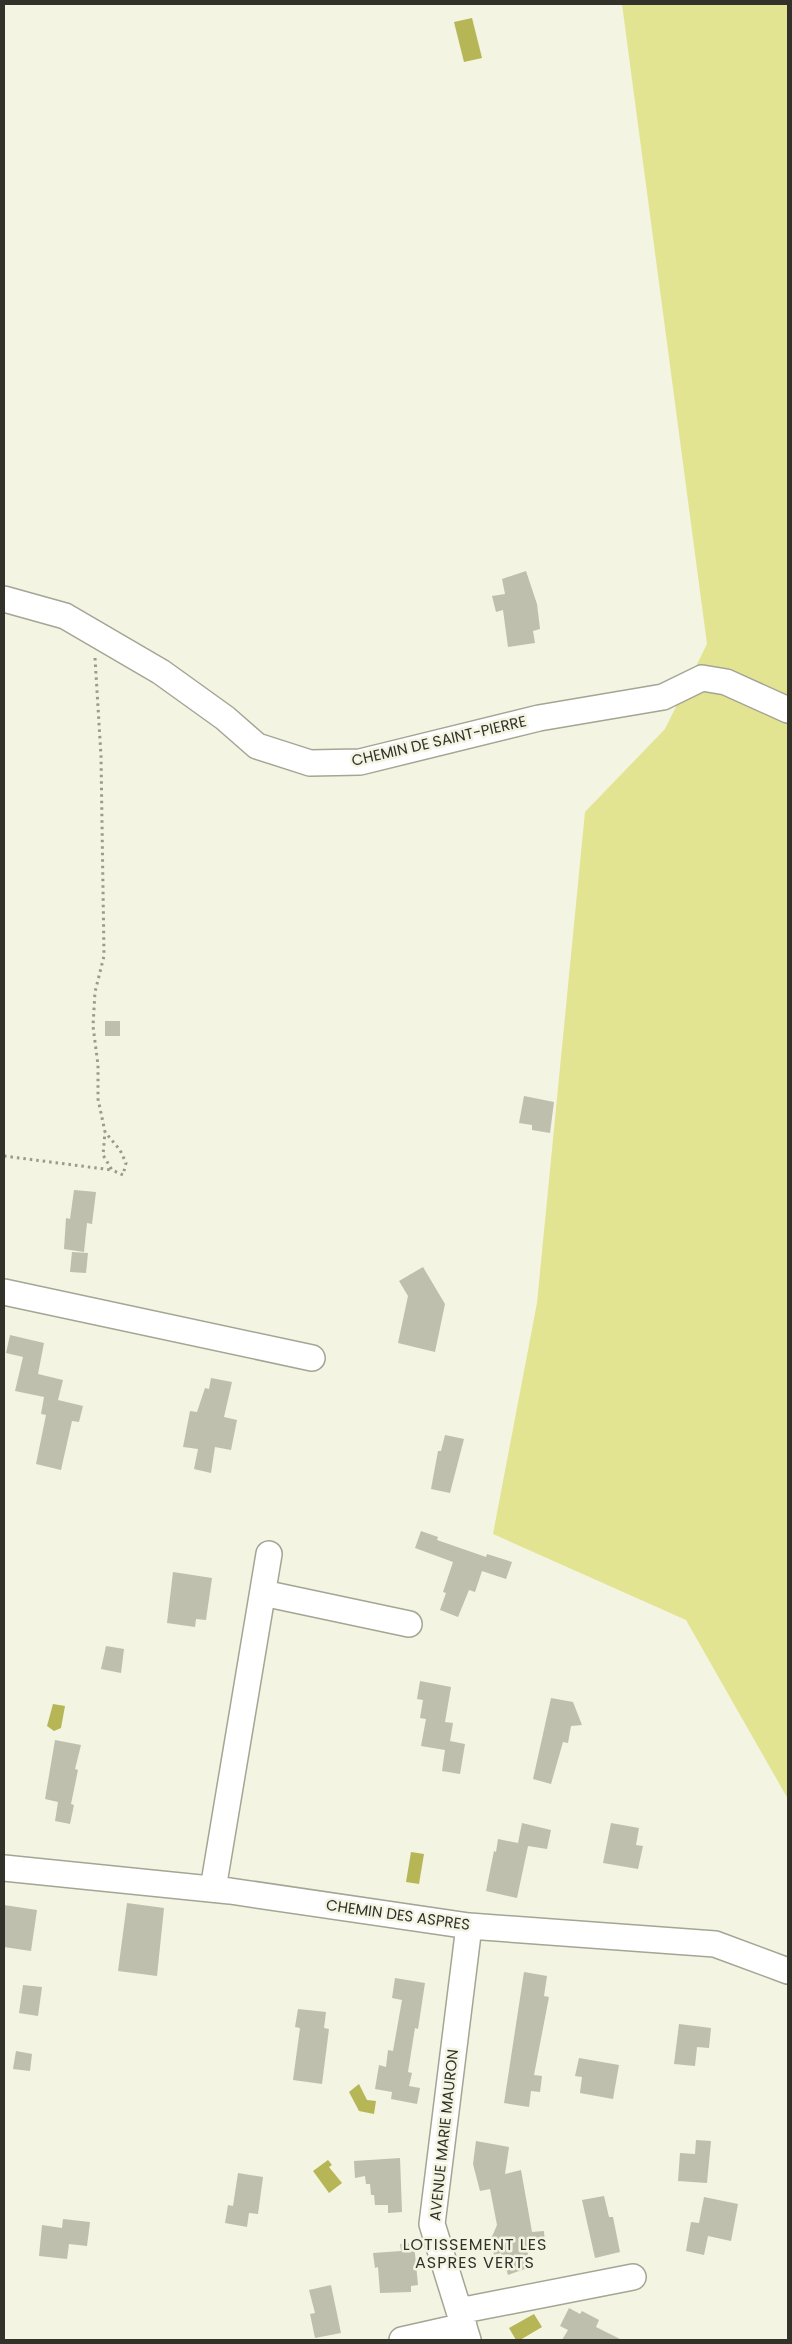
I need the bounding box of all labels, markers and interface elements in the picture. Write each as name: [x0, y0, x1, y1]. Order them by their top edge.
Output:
street label: CHEMIN DE SAINT-PIERRE: [349, 710, 528, 771]
street label: CHEMIN DES ASPRES: [325, 1894, 471, 1935]
street label: AVENUE MARIE MAURON: [424, 2048, 463, 2222]
district label: LOTISSEMENT LES ASPRES VERTS: [403, 2233, 547, 2274]

